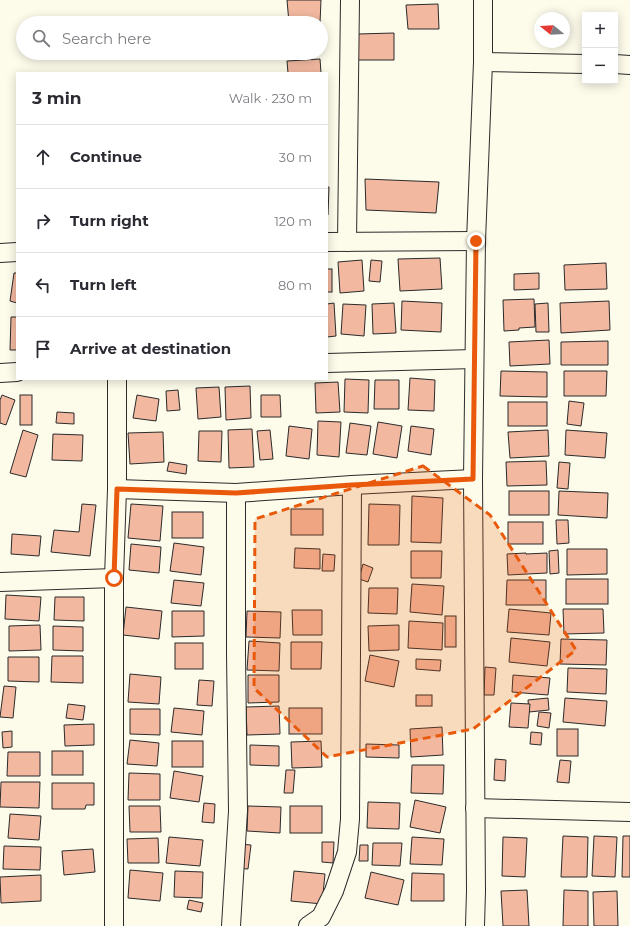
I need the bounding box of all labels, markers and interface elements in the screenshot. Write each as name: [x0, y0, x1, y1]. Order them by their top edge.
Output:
north arrow: [534, 12, 570, 48]
map controls: [582, 12, 618, 84]
button: +: [582, 12, 618, 48]
search box: [16, 16, 328, 60]
icon: search: [30, 27, 52, 49]
text: Search here: [62, 29, 151, 48]
button: −: [582, 48, 618, 84]
text: 3 min: [32, 88, 82, 108]
text: Walk · 230 m: [229, 90, 312, 106]
icon: ahead: [32, 146, 54, 168]
text: Continue: [70, 147, 142, 166]
text: 30 m: [279, 149, 312, 165]
icon: right: [32, 210, 54, 232]
text: Turn right: [70, 211, 149, 230]
text: 120 m: [274, 213, 312, 229]
route end: [467, 232, 485, 250]
icon: left: [32, 274, 54, 296]
text: Turn left: [70, 275, 137, 294]
text: 80 m: [278, 277, 312, 293]
icon: arrive: [32, 338, 54, 360]
text: Arrive at destination: [70, 339, 231, 358]
route start: [105, 569, 123, 587]

